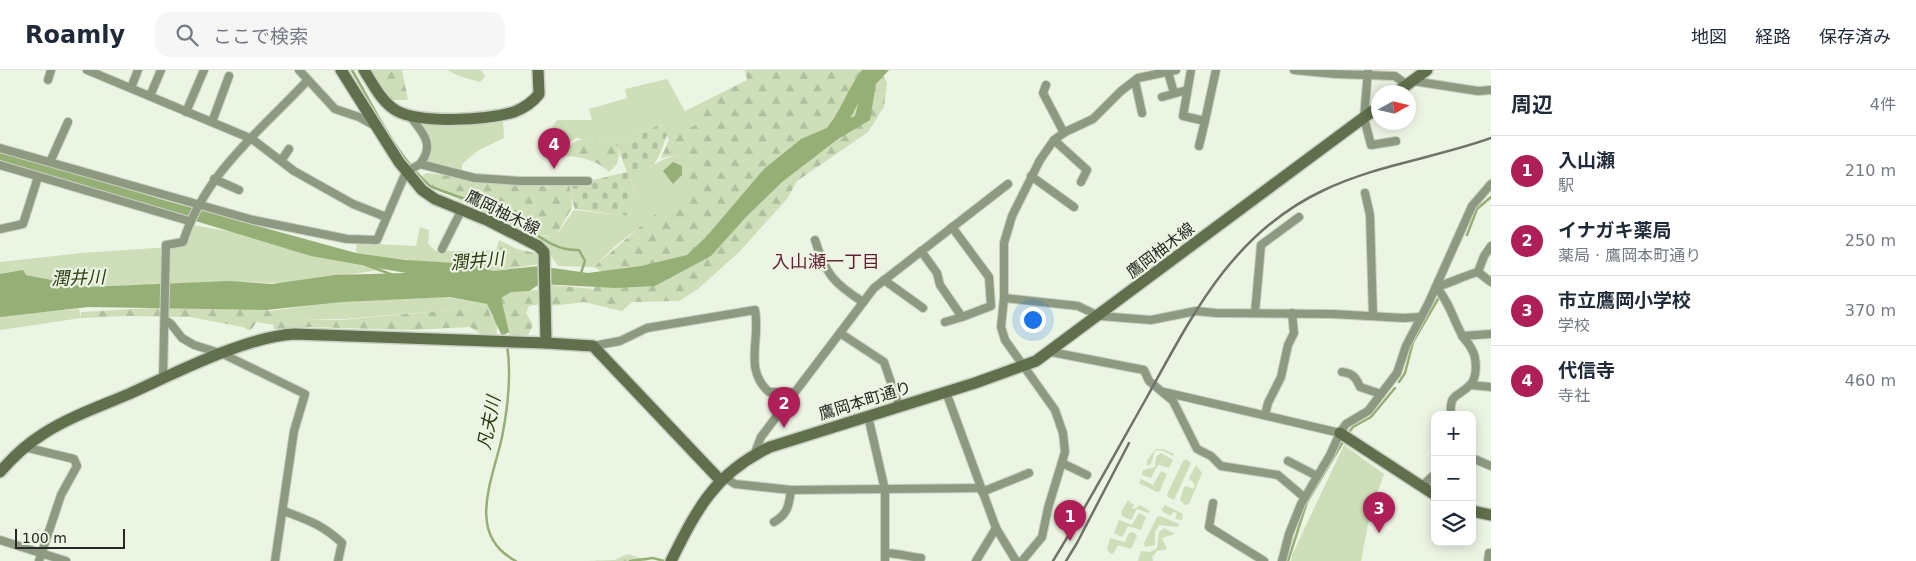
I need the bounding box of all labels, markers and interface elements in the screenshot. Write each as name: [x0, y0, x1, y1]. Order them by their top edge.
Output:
search box: [155, 12, 505, 57]
text: Roamly: [25, 21, 125, 49]
icon: search: [173, 21, 201, 49]
text: ここで検索: [213, 25, 308, 47]
text: 地図: [1691, 26, 1727, 47]
text: 経路: [1755, 26, 1791, 47]
text: 保存済み: [1819, 26, 1891, 47]
north arrow: [1371, 85, 1416, 130]
text: 周辺: [1511, 93, 1553, 117]
text: 4件: [1870, 95, 1896, 114]
pin: 4: [538, 128, 570, 169]
text: 入山瀬: [1558, 149, 1615, 171]
text: 1: [1521, 161, 1533, 180]
text: 210 m: [1845, 161, 1896, 180]
text: 駅: [1558, 176, 1574, 195]
street label: 鷹岡柚木線: [463, 186, 543, 239]
street label: 鷹岡柚木線: [1123, 219, 1198, 282]
text: イナガキ薬局: [1558, 219, 1672, 241]
text: 2: [1521, 231, 1533, 250]
text: 250 m: [1845, 231, 1896, 250]
text: 薬局 · 鷹岡本町通り: [1558, 246, 1701, 265]
water label: 潤井川: [449, 248, 507, 273]
district label: 入山瀬一丁目: [772, 251, 880, 272]
water label: 潤井川: [51, 266, 107, 289]
text: 市立鷹岡小学校: [1558, 289, 1691, 311]
text: 3: [1521, 301, 1533, 320]
text: 370 m: [1845, 301, 1896, 320]
your location: [1020, 307, 1046, 333]
text: 学校: [1558, 316, 1590, 335]
text: 代信寺: [1558, 359, 1615, 381]
text: 4: [1521, 371, 1533, 390]
text: 460 m: [1845, 371, 1896, 390]
street label: 鷹岡本町通り: [816, 377, 914, 424]
text: 寺社: [1558, 386, 1590, 405]
pin: 2: [768, 387, 800, 428]
water label: 凡夫川: [473, 392, 504, 451]
map controls: [1431, 411, 1476, 546]
button: +: [1431, 411, 1476, 456]
button: −: [1431, 456, 1476, 501]
pin: 3: [1363, 492, 1395, 533]
pin: 1: [1054, 500, 1086, 541]
button: layers: [1431, 501, 1476, 546]
scale bar: [15, 526, 125, 549]
text: 100 m: [22, 530, 67, 546]

